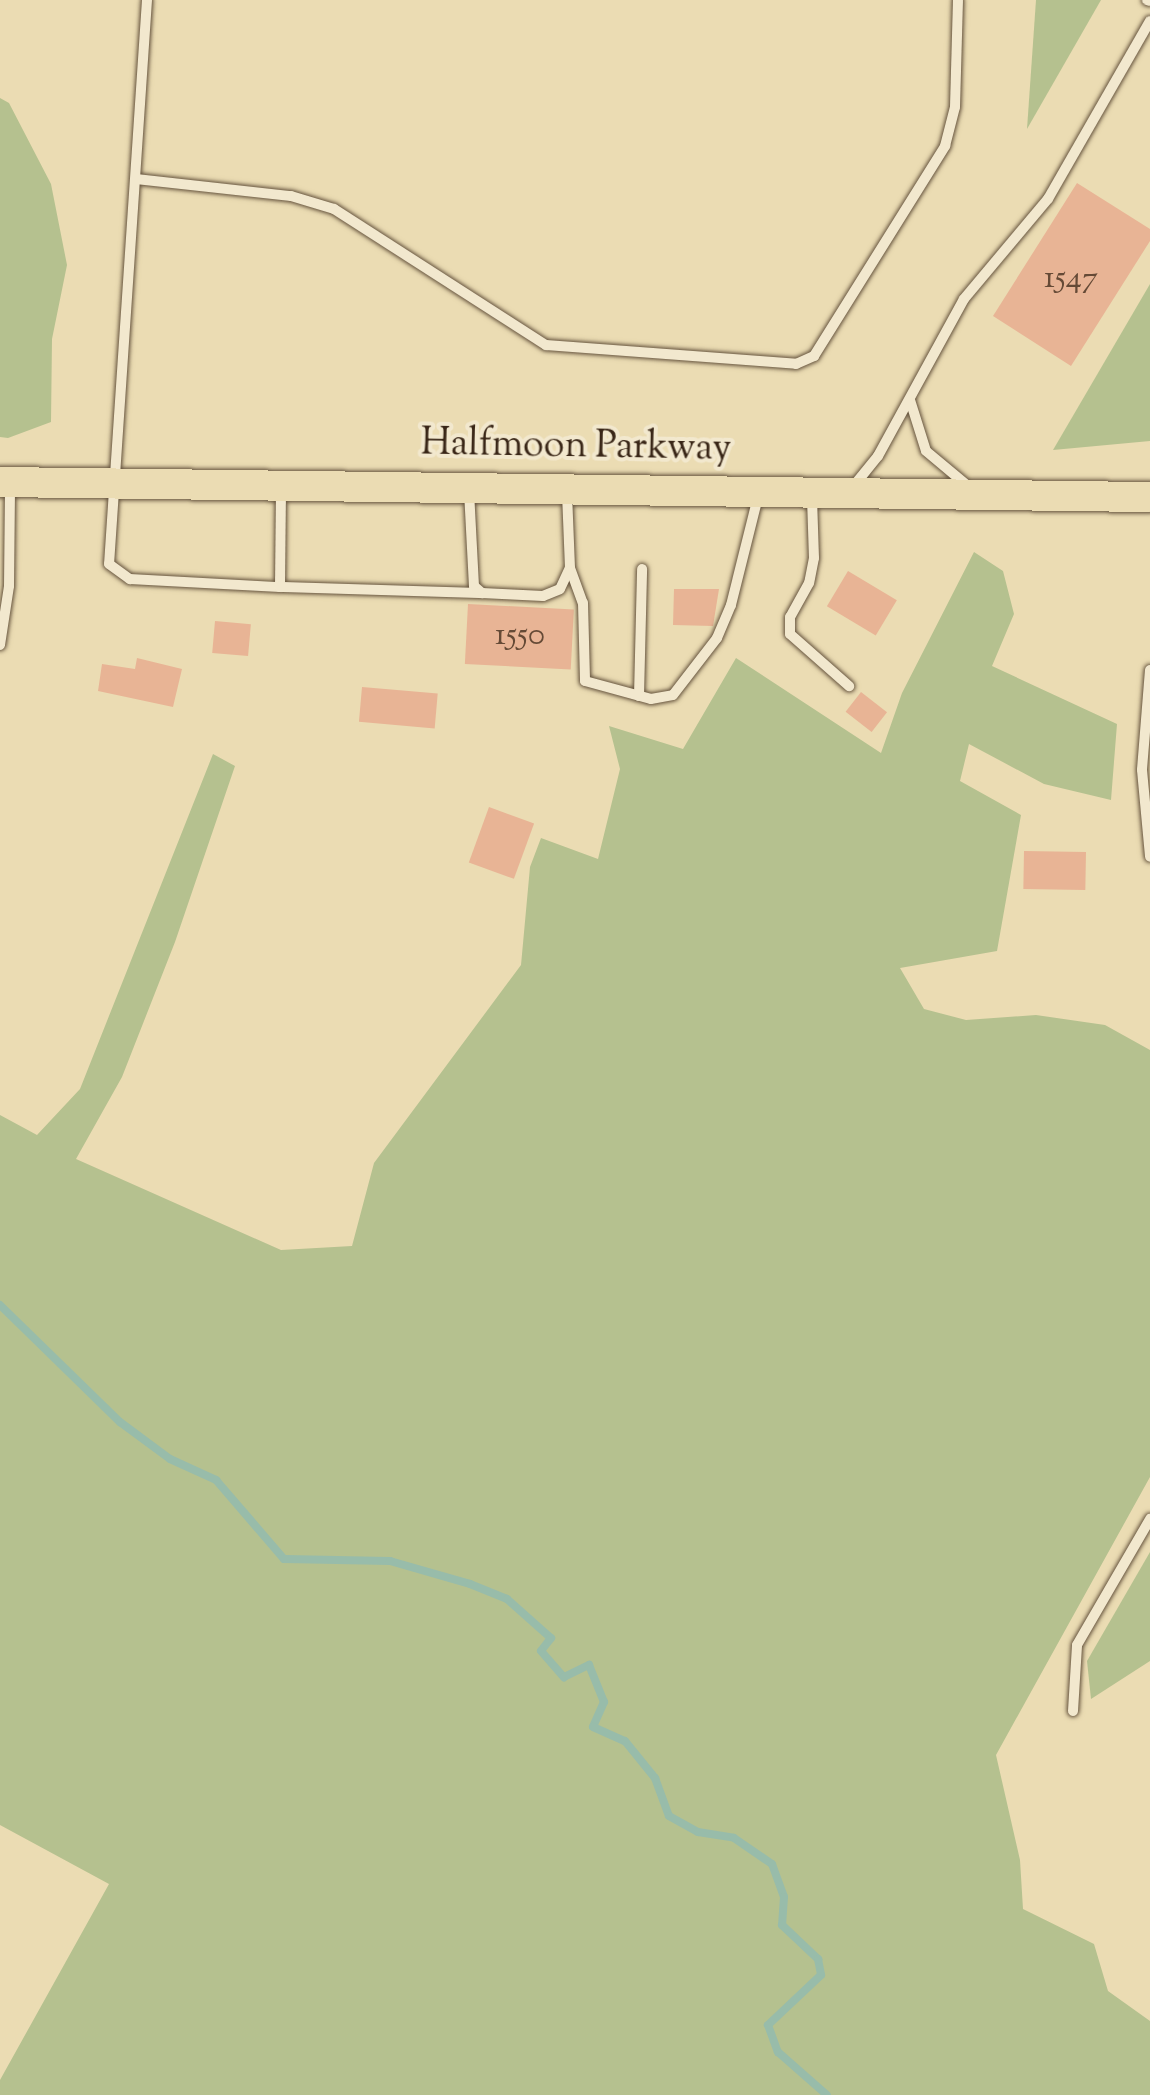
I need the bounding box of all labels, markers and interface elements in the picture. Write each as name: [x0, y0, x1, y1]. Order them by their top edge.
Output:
house number: 1547: [1044, 260, 1098, 298]
street label: Halfmoon Parkway: [420, 422, 732, 474]
house number: 1550: [495, 617, 545, 655]

